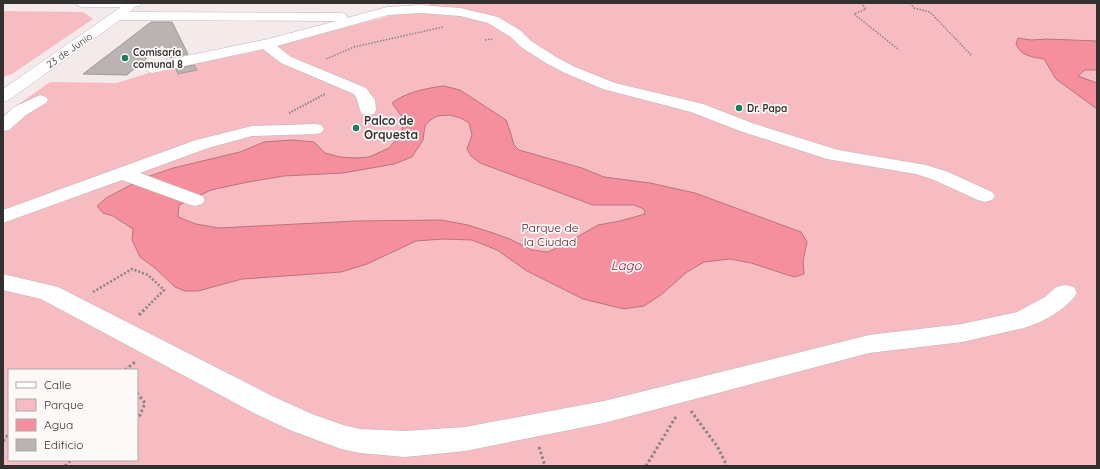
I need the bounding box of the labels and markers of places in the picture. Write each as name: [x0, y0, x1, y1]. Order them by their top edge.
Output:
place label: Comisaría comunal 8: [133, 46, 183, 71]
marker: Comisaría comunal 8: [120, 53, 130, 63]
place label: Dr. Papa: [747, 102, 787, 115]
marker: Dr. Papa: [734, 103, 744, 113]
place label: Palco de Orquesta: [364, 113, 418, 142]
marker: Palco de Orquesta: [351, 123, 361, 133]

